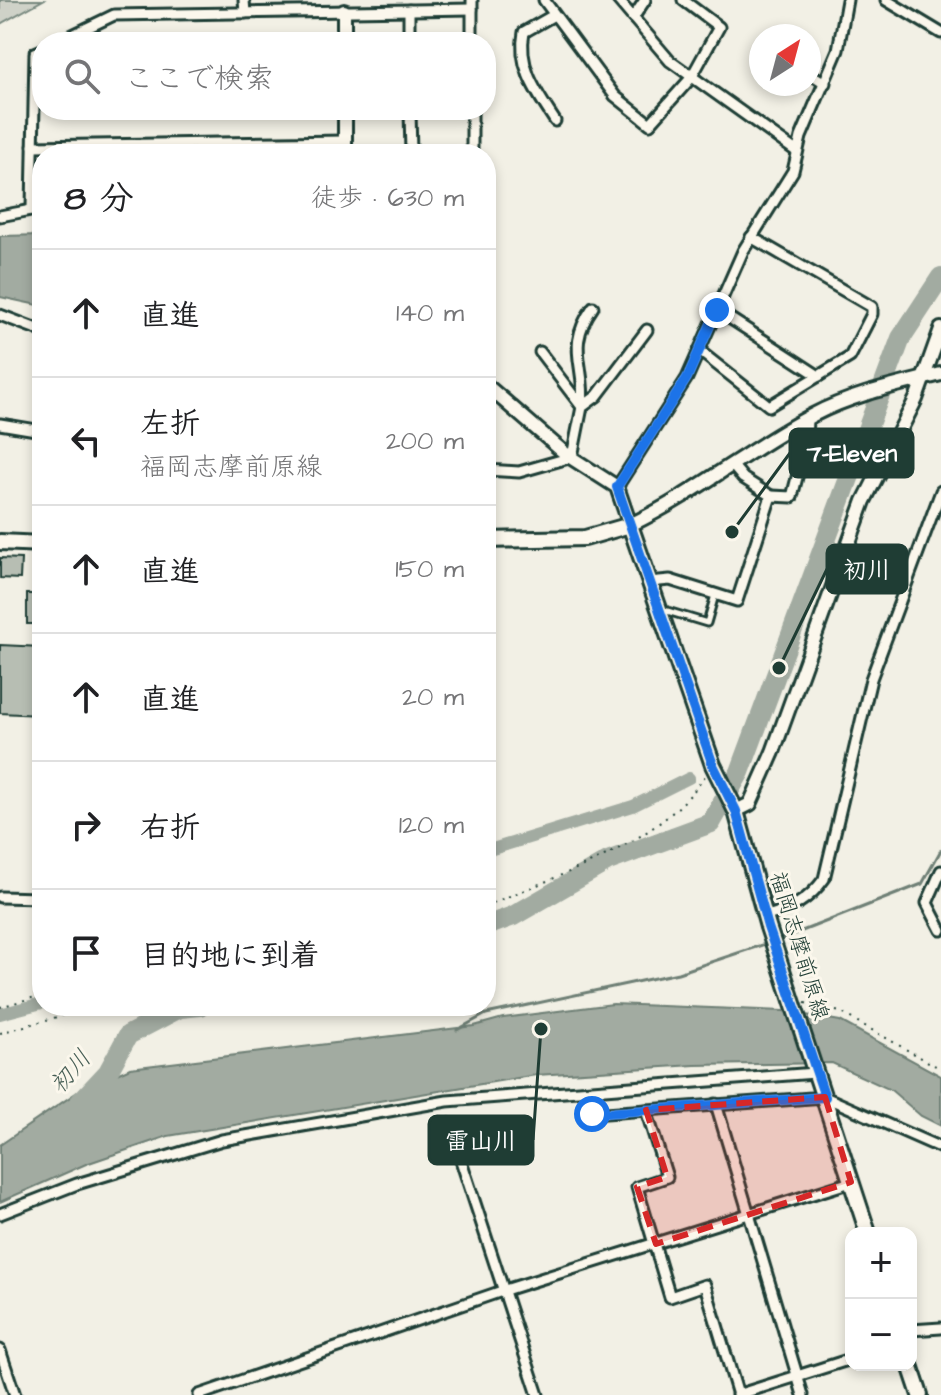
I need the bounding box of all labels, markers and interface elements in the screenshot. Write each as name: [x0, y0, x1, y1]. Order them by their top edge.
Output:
north arrow: [749, 24, 821, 96]
search box: [32, 32, 496, 120]
icon: search: [60, 54, 104, 98]
text: ここで検索: [124, 58, 274, 100]
text: 8 分: [64, 175, 134, 223]
text: 徒歩 · 630 m: [311, 180, 464, 216]
icon: ahead: [64, 291, 108, 335]
route end: [699, 292, 735, 328]
text: 直進: [140, 295, 200, 337]
text: 140 m: [396, 295, 464, 331]
text: 左折: [140, 403, 200, 445]
icon: left: [64, 419, 108, 463]
text: 200 m: [386, 423, 464, 459]
callout: 7-Eleven: [790, 429, 913, 477]
text: 7-Eleven: [806, 437, 897, 471]
text: 福岡志摩前原線: [140, 449, 322, 485]
callout: 初川: [827, 545, 907, 593]
icon: ahead: [64, 547, 108, 591]
text: 直進: [140, 551, 200, 593]
text: 150 m: [395, 551, 464, 587]
text: 初川: [843, 554, 891, 588]
icon: ahead: [64, 675, 108, 719]
text: 直進: [140, 679, 200, 721]
text: 20 m: [402, 679, 464, 715]
icon: right: [64, 803, 108, 847]
text: 右折: [140, 807, 200, 849]
text: 120 m: [399, 807, 464, 843]
street label: 福岡志摩前原線: [762, 868, 836, 1024]
icon: arrive: [64, 931, 108, 975]
text: 目的地に到着: [140, 935, 320, 977]
water label: 初川: [42, 1043, 100, 1101]
route start: [574, 1096, 610, 1132]
callout: 雷山川: [429, 1116, 533, 1164]
text: 雷山川: [445, 1125, 517, 1159]
map controls: [845, 1227, 917, 1371]
button: +: [845, 1227, 917, 1299]
button: −: [845, 1299, 917, 1371]

